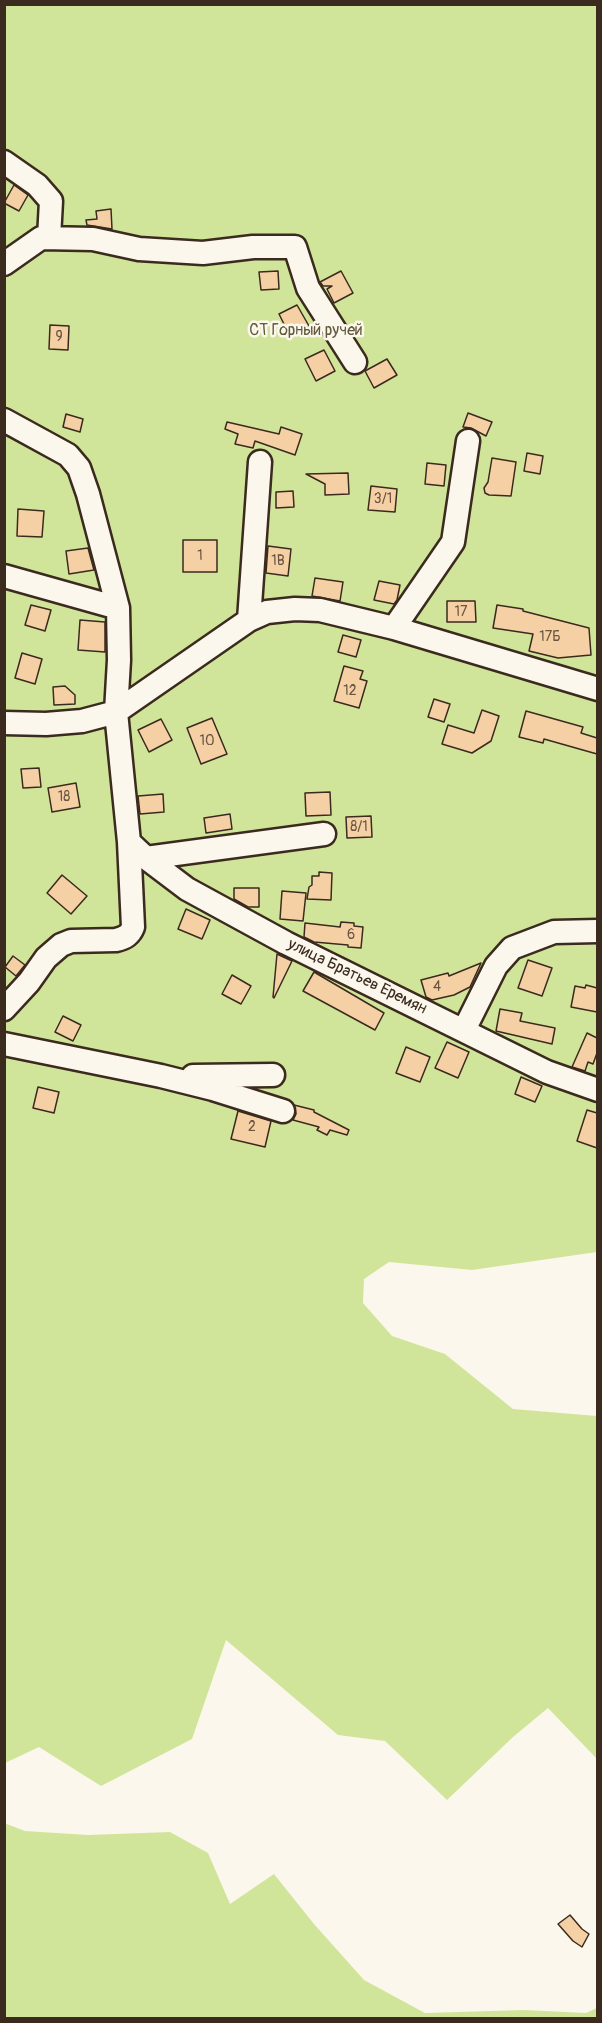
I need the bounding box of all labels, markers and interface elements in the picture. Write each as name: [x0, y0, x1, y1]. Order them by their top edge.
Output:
park label: СТ Горный ручей: [249, 321, 363, 341]
house number: 9: [55, 329, 63, 345]
house number: 3/1: [374, 491, 392, 507]
house number: 1: [197, 548, 203, 564]
house number: 1В: [271, 553, 285, 569]
house number: 17: [455, 604, 467, 620]
house number: 17Б: [539, 629, 561, 645]
house number: 12: [343, 683, 357, 699]
house number: 10: [199, 733, 215, 749]
house number: 18: [58, 789, 70, 805]
house number: 8/1: [350, 819, 368, 835]
house number: 6: [347, 927, 355, 943]
street label: улица Братьев Еремян: [284, 935, 430, 1019]
house number: 4: [433, 979, 441, 995]
house number: 2: [248, 1119, 256, 1135]

